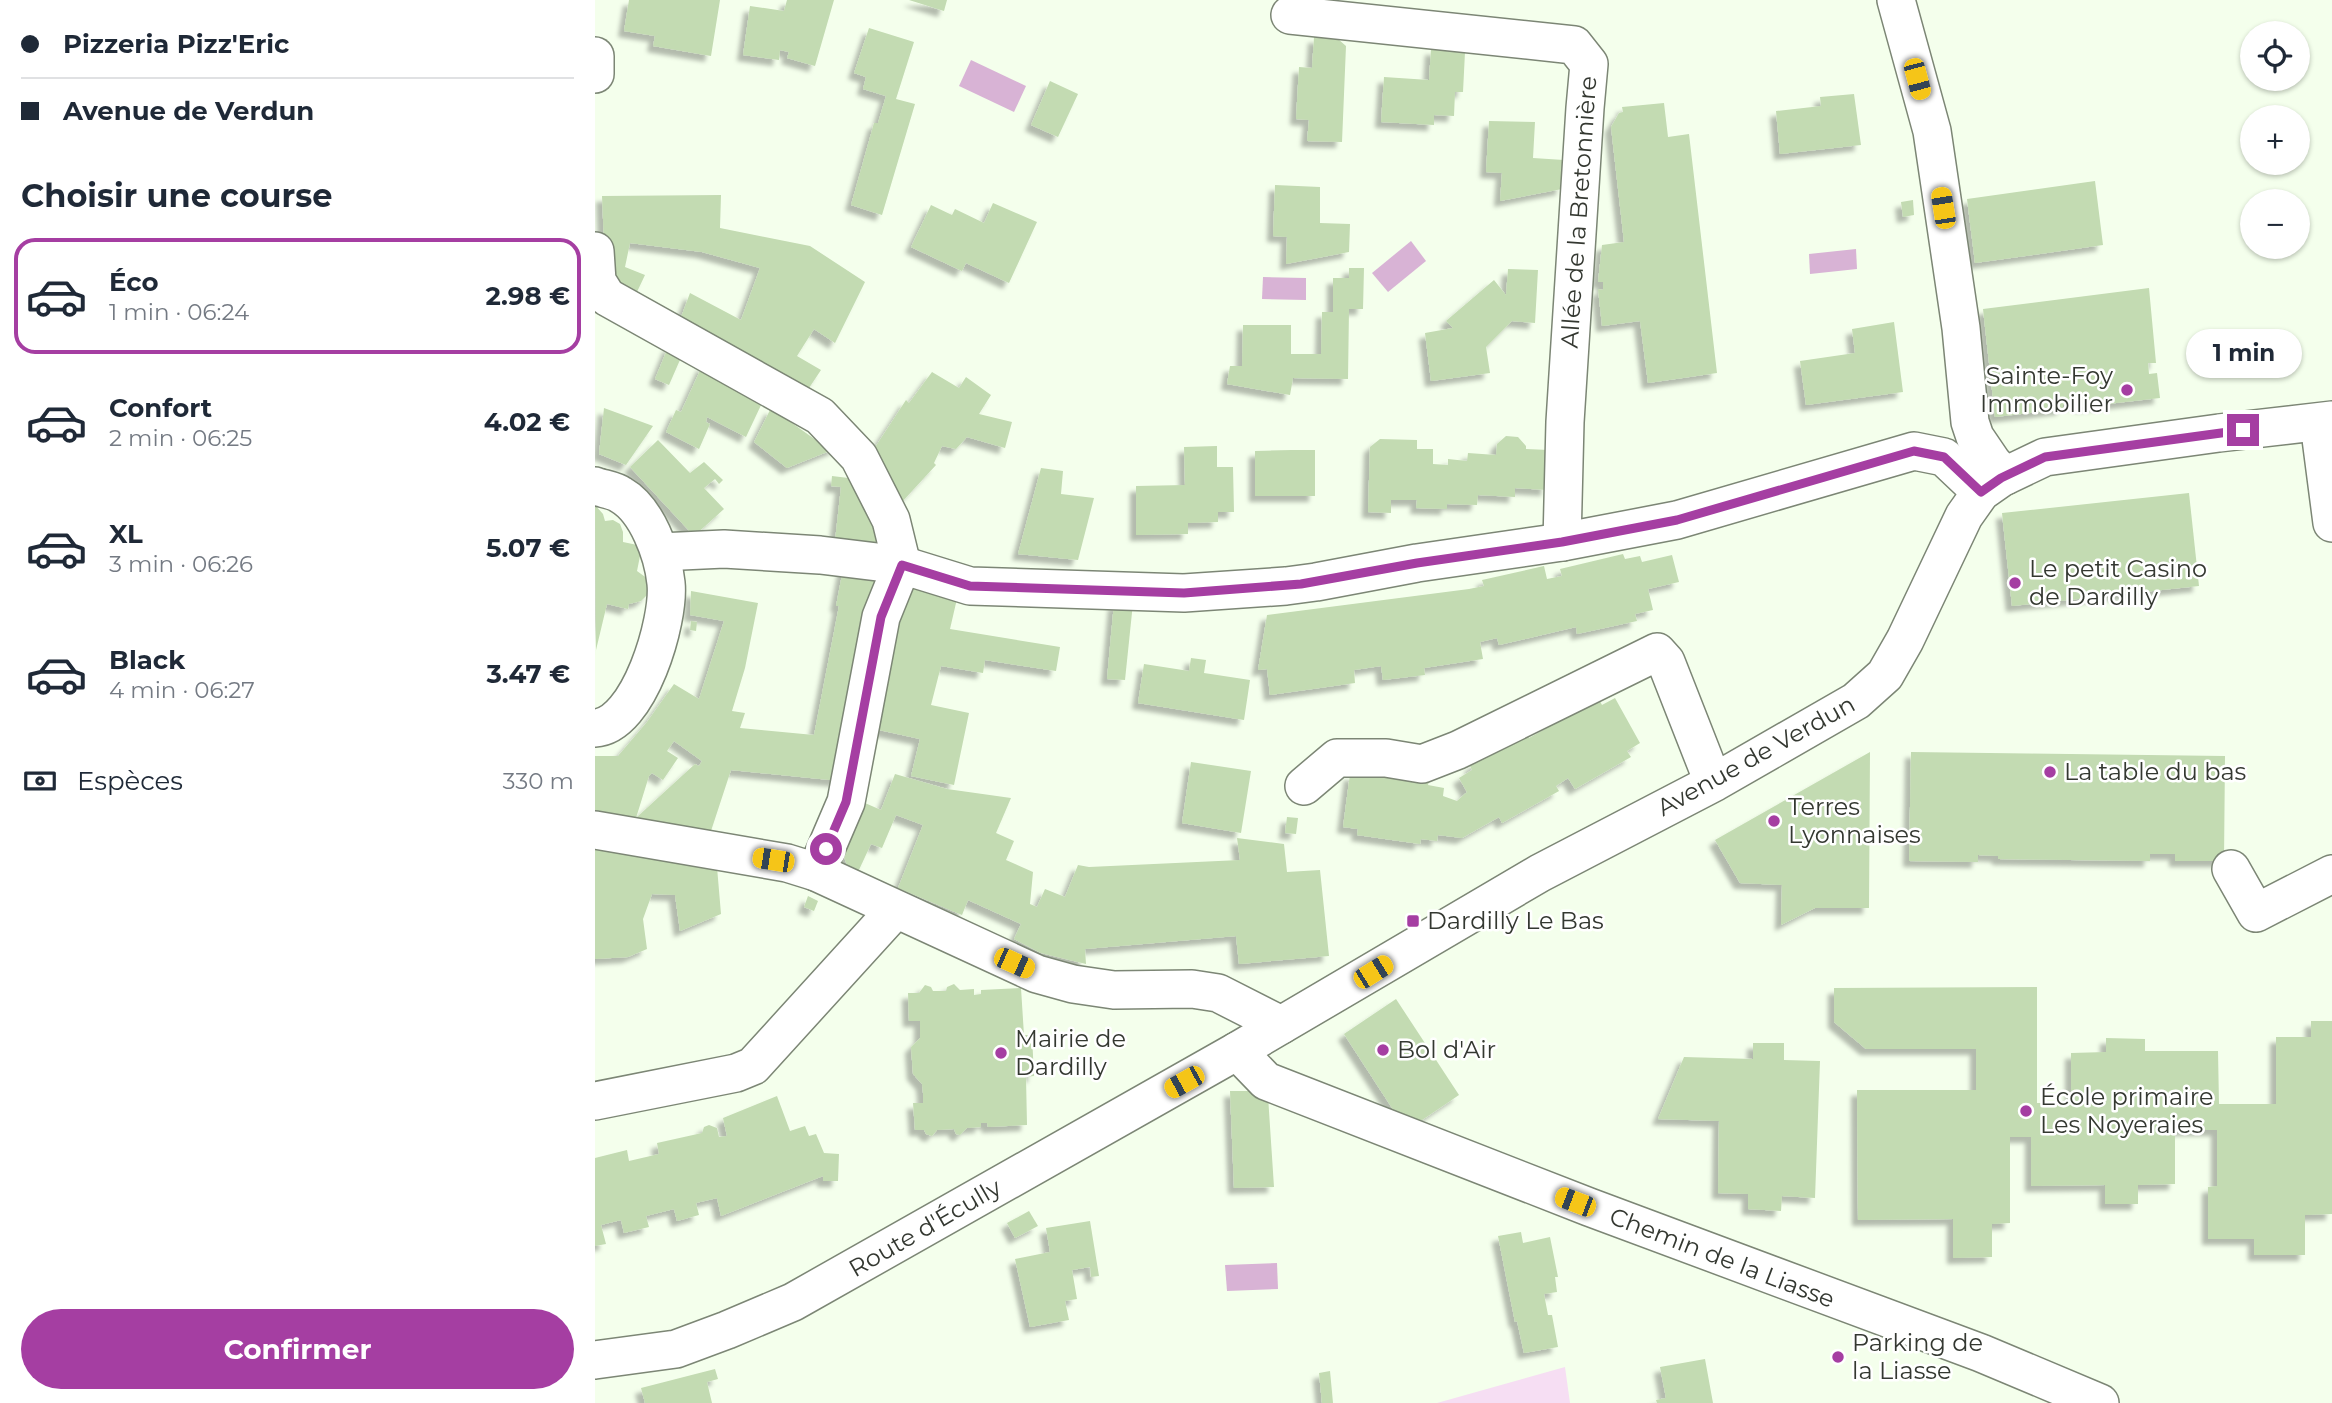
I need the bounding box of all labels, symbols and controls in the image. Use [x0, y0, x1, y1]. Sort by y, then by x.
map controls [2240, 21, 2310, 259]
button: locate [2240, 21, 2310, 91]
text: Pizzeria Pizz'Eric [63, 28, 290, 60]
car [1902, 56, 1933, 102]
street label: Allée de la Bretonnière [1555, 75, 1602, 349]
text: Avenue de Verdun [63, 95, 314, 127]
button: + [2240, 105, 2310, 175]
text: Choisir une course [21, 176, 333, 215]
car [1930, 186, 1957, 230]
button: − [2240, 189, 2310, 259]
icon: car [25, 265, 88, 328]
text: Éco [109, 266, 159, 298]
text: 2.98 € [485, 280, 570, 312]
text: 1 min · 06:24 [109, 298, 249, 326]
callout: 1 min [2185, 328, 2301, 378]
text: 1 min [2213, 339, 2275, 367]
place label: Sainte-Foy Immobilier [1980, 361, 2113, 418]
marker: Sainte-Foy Immobilier [2119, 382, 2135, 398]
icon: car [25, 391, 88, 454]
text: Confort [109, 392, 212, 424]
text: 4.02 € [484, 406, 570, 438]
route end [2227, 414, 2259, 446]
text: 2 min · 06:25 [109, 424, 252, 452]
icon: car [25, 517, 88, 580]
text: XL [109, 518, 143, 550]
text: 5.07 € [486, 532, 570, 564]
text: 3 min · 06:26 [109, 550, 253, 578]
place label: Le petit Casino de Dardilly [2029, 554, 2207, 611]
marker: Le petit Casino de Dardilly [2007, 575, 2023, 591]
icon: car [25, 643, 88, 706]
text: Black [109, 644, 185, 676]
text: 3.47 € [486, 658, 570, 690]
text: 4 min · 06:27 [109, 676, 255, 704]
street label: Avenue de Verdun [1652, 689, 1860, 822]
place label: La table du bas [2064, 757, 2246, 786]
icon: cash [21, 762, 59, 800]
marker: La table du bas [2042, 764, 2058, 780]
text: Espèces [77, 765, 183, 797]
text: 330 m [503, 767, 574, 795]
place label: Terres Lyonnaises [1788, 792, 1921, 849]
marker: Terres Lyonnaises [1766, 813, 1782, 829]
route start [810, 833, 842, 865]
car [751, 846, 796, 874]
place label: Dardilly Le Bas [1427, 906, 1604, 935]
marker: Dardilly Le Bas [1405, 913, 1421, 929]
car [991, 945, 1038, 981]
car [1350, 952, 1397, 992]
place label: Mairie de Dardilly [1015, 1024, 1126, 1081]
place label: Bol d'Air [1397, 1035, 1496, 1064]
marker: Bol d'Air [1375, 1042, 1391, 1058]
marker: Mairie de Dardilly [993, 1045, 1009, 1061]
car [1161, 1063, 1208, 1101]
place label: École primaire Les Noyeraies [2040, 1082, 2214, 1139]
marker: École primaire Les Noyeraies [2018, 1103, 2034, 1119]
street label: Route d'Écully [843, 1172, 1006, 1283]
car [1552, 1185, 1599, 1219]
street label: Chemin de la Liasse [1606, 1201, 1839, 1314]
button: Confirmer [21, 1309, 574, 1389]
place label: Parking de la Liasse [1852, 1328, 1983, 1385]
marker: Parking de la Liasse [1830, 1349, 1846, 1365]

